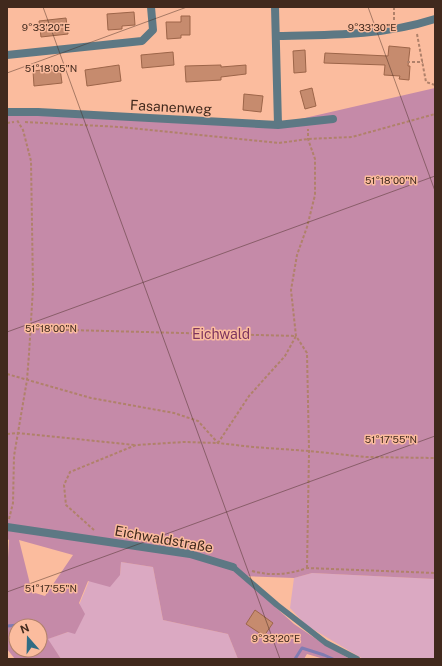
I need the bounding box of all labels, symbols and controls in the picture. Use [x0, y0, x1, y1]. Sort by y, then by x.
text: 9°33'20"E [22, 21, 70, 33]
text: 9°33'30"E [348, 21, 396, 33]
text: 51°18'05"N [25, 62, 77, 74]
street label: Fasanenweg [130, 97, 213, 117]
text: 51°18'00"N [365, 174, 417, 186]
text: 51°18'00"N [25, 322, 77, 334]
park label: Eichwald [192, 326, 250, 342]
text: 51°17'55"N [365, 433, 417, 445]
street label: Eichwaldstraße [114, 522, 214, 556]
text: 51°17'55"N [25, 582, 77, 594]
north arrow [8, 618, 48, 658]
text: N [18, 621, 31, 636]
text: 9°33'20"E [252, 632, 300, 644]

